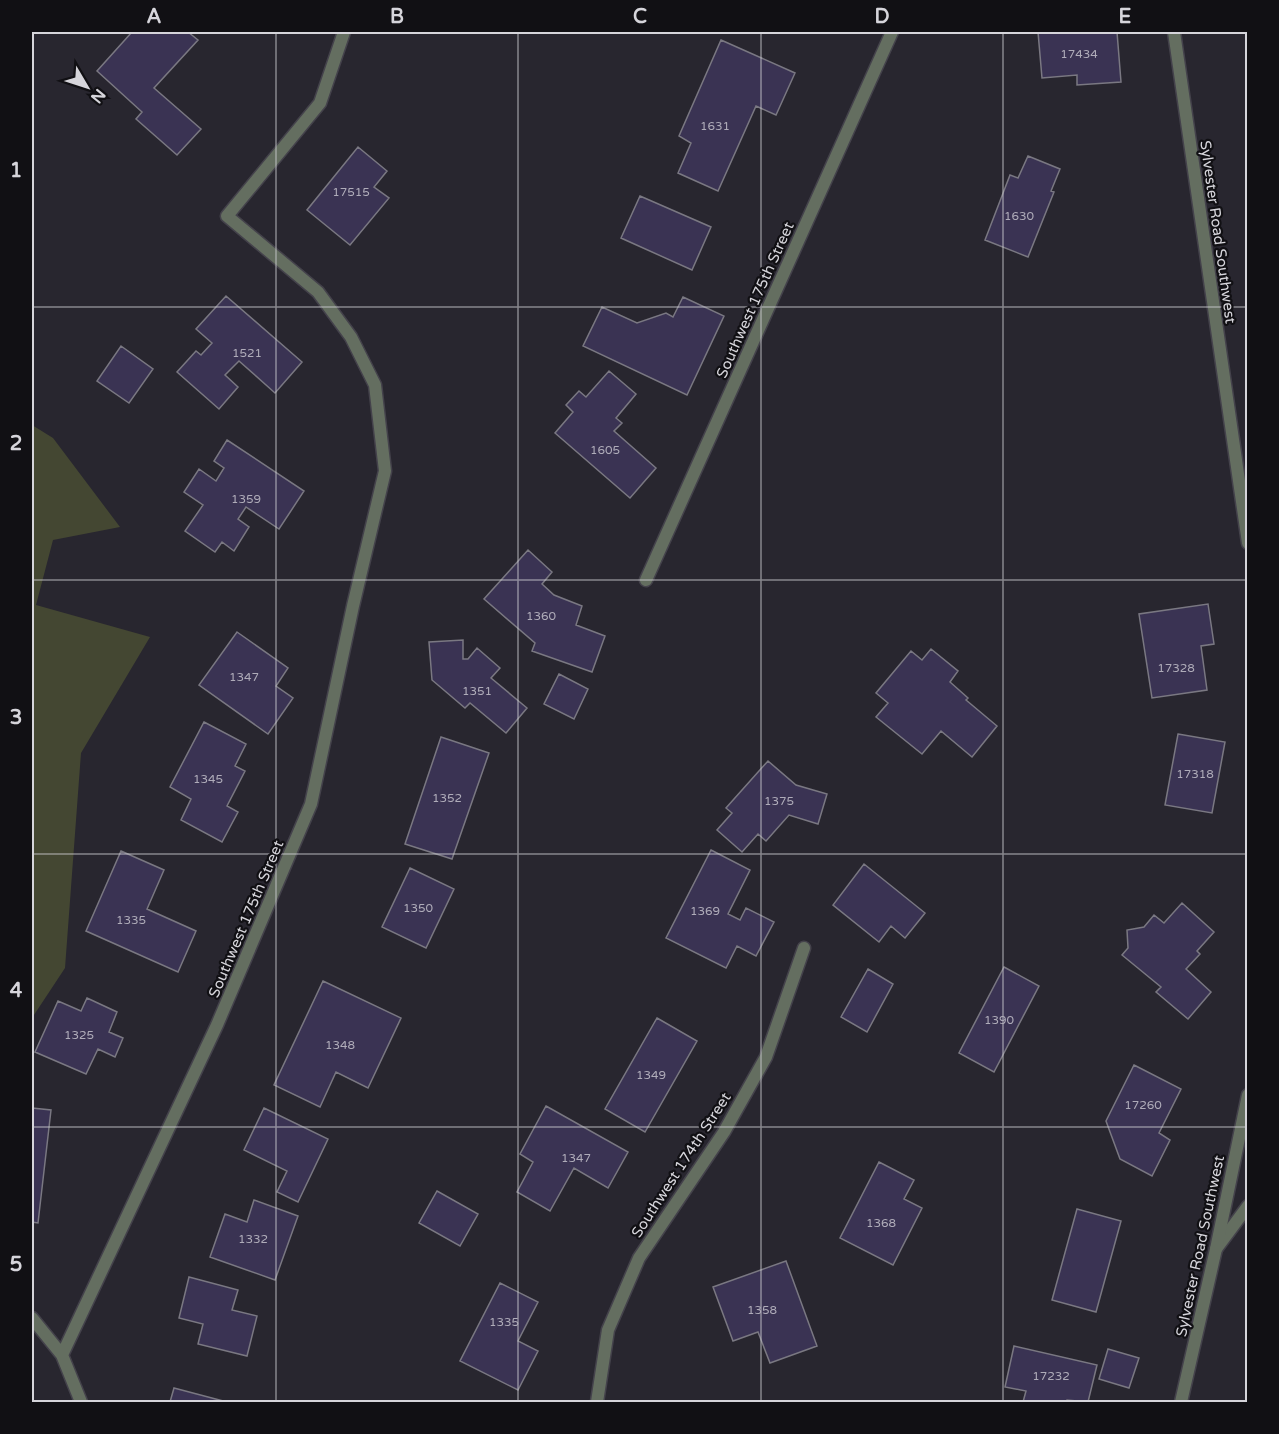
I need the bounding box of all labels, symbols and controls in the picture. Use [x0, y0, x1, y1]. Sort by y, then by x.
text: A [147, 5, 162, 29]
text: B [390, 5, 404, 29]
text: C [633, 5, 647, 29]
text: D [874, 5, 890, 29]
text: E [1119, 5, 1132, 29]
house number: 17434 [1060, 47, 1098, 61]
north arrow [57, 57, 117, 117]
text: N [86, 85, 110, 107]
house number: 1631 [700, 119, 730, 133]
street label: Sylvester Road Southwest [1196, 139, 1240, 325]
text: 1 [10, 159, 22, 183]
house number: 17515 [332, 185, 370, 199]
house number: 1630 [1004, 209, 1035, 223]
street label: Southwest 175th Street [712, 219, 798, 381]
house number: 1521 [232, 346, 262, 360]
text: 2 [10, 432, 22, 456]
house number: 1605 [590, 443, 620, 457]
house number: 1359 [231, 492, 261, 506]
house number: 1360 [526, 609, 557, 623]
house number: 17328 [1157, 661, 1195, 675]
house number: 1347 [229, 670, 259, 684]
house number: 1351 [462, 684, 492, 698]
text: 3 [10, 706, 22, 730]
house number: 17318 [1176, 767, 1214, 781]
house number: 1345 [193, 772, 223, 786]
house number: 1352 [432, 791, 462, 805]
house number: 1375 [764, 794, 794, 808]
street label: Southwest 175th Street [205, 837, 287, 1000]
house number: 1350 [403, 901, 434, 915]
house number: 1369 [690, 904, 720, 918]
house number: 1335 [116, 913, 146, 927]
text: 4 [10, 979, 23, 1003]
house number: 1390 [984, 1013, 1015, 1027]
house number: 1325 [64, 1028, 94, 1042]
house number: 1348 [325, 1038, 355, 1052]
house number: 1349 [636, 1068, 666, 1082]
street label: Southwest 174th Street [627, 1089, 735, 1241]
house number: 17260 [1124, 1098, 1162, 1112]
house number: 1347 [561, 1151, 591, 1165]
street label: Sylvester Road Southwest [1172, 1154, 1228, 1338]
house number: 1368 [866, 1216, 896, 1230]
house number: 1332 [238, 1232, 268, 1246]
text: 5 [10, 1253, 22, 1277]
house number: 1358 [747, 1303, 777, 1317]
house number: 1335 [489, 1315, 519, 1329]
house number: 17232 [1032, 1369, 1070, 1383]

